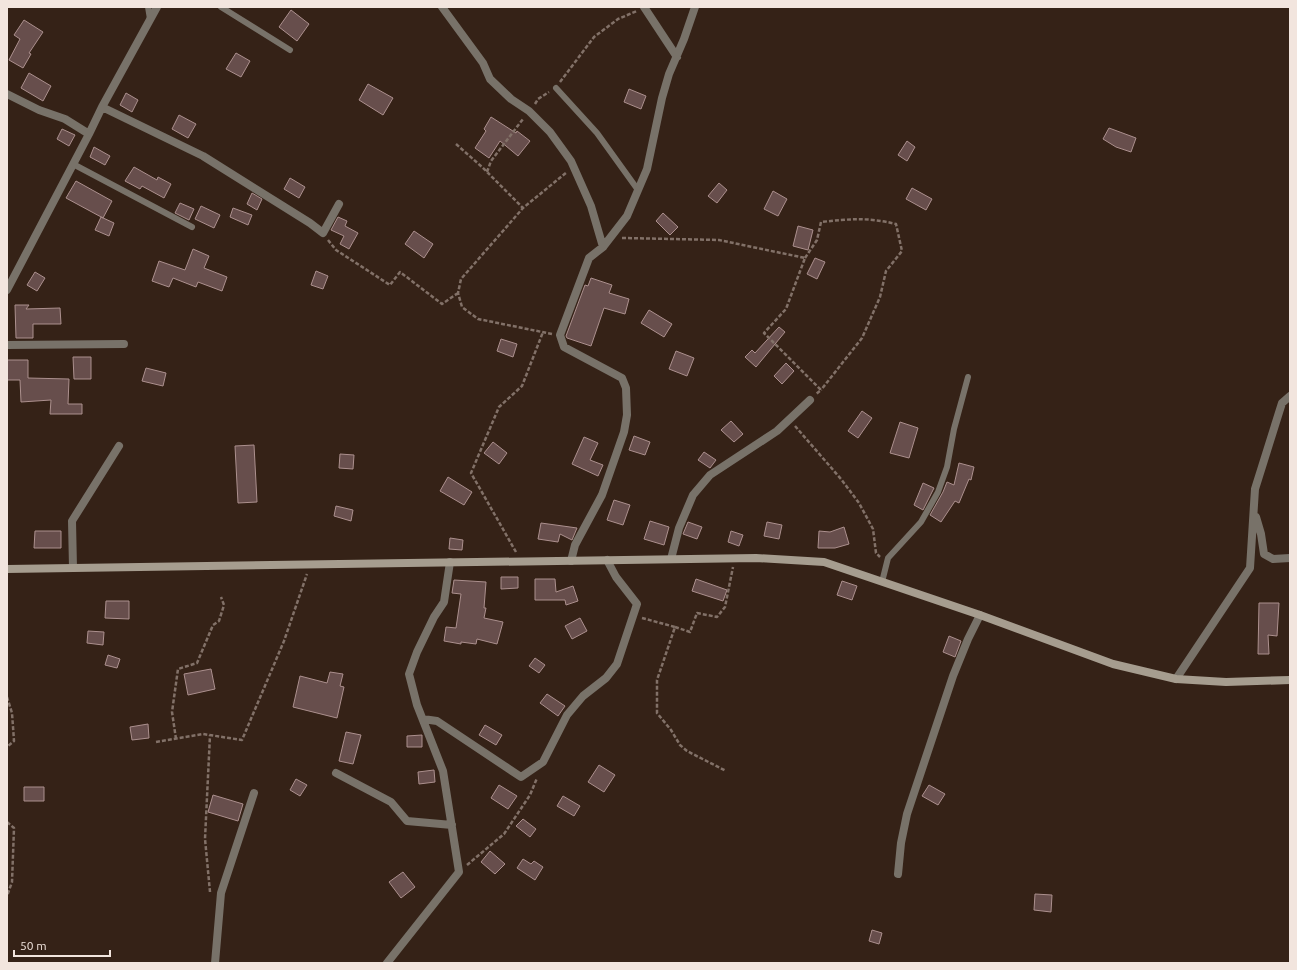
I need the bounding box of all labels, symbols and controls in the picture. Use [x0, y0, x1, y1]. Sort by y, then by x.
scale bar [14, 932, 110, 958]
text: 50 m [20, 939, 47, 952]

